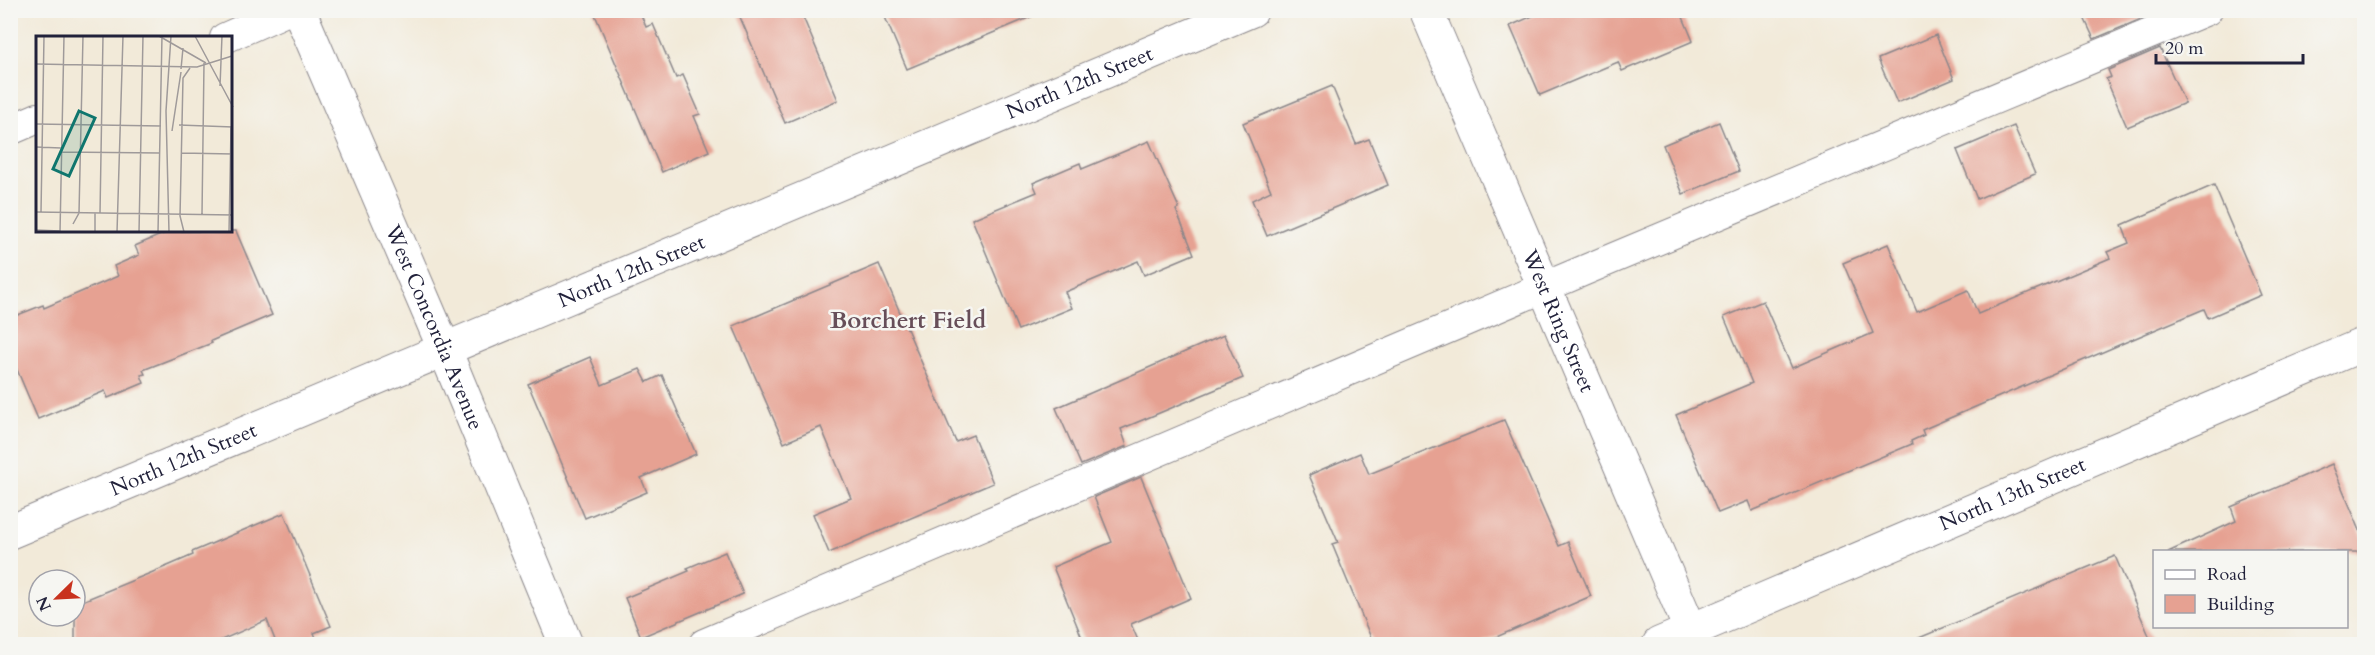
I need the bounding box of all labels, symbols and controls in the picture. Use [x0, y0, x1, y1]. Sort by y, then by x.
scale bar [2156, 27, 2303, 65]
inset map [36, 36, 232, 232]
text: 20 m [2165, 36, 2204, 61]
street label: North 12th Street [1002, 39, 1158, 127]
street label: West Concordia Avenue [377, 220, 490, 434]
street label: North 12th Street [554, 227, 710, 315]
street label: West Ring Street [1515, 244, 1602, 397]
district label: Borchert Field [830, 304, 986, 337]
street label: North 12th Street [106, 416, 262, 503]
street label: North 13th Street [1935, 450, 2091, 538]
legend [2153, 550, 2348, 628]
text: Road [2207, 562, 2247, 587]
north arrow [27, 568, 87, 628]
text: Building [2207, 592, 2275, 617]
text: N [31, 593, 57, 615]

